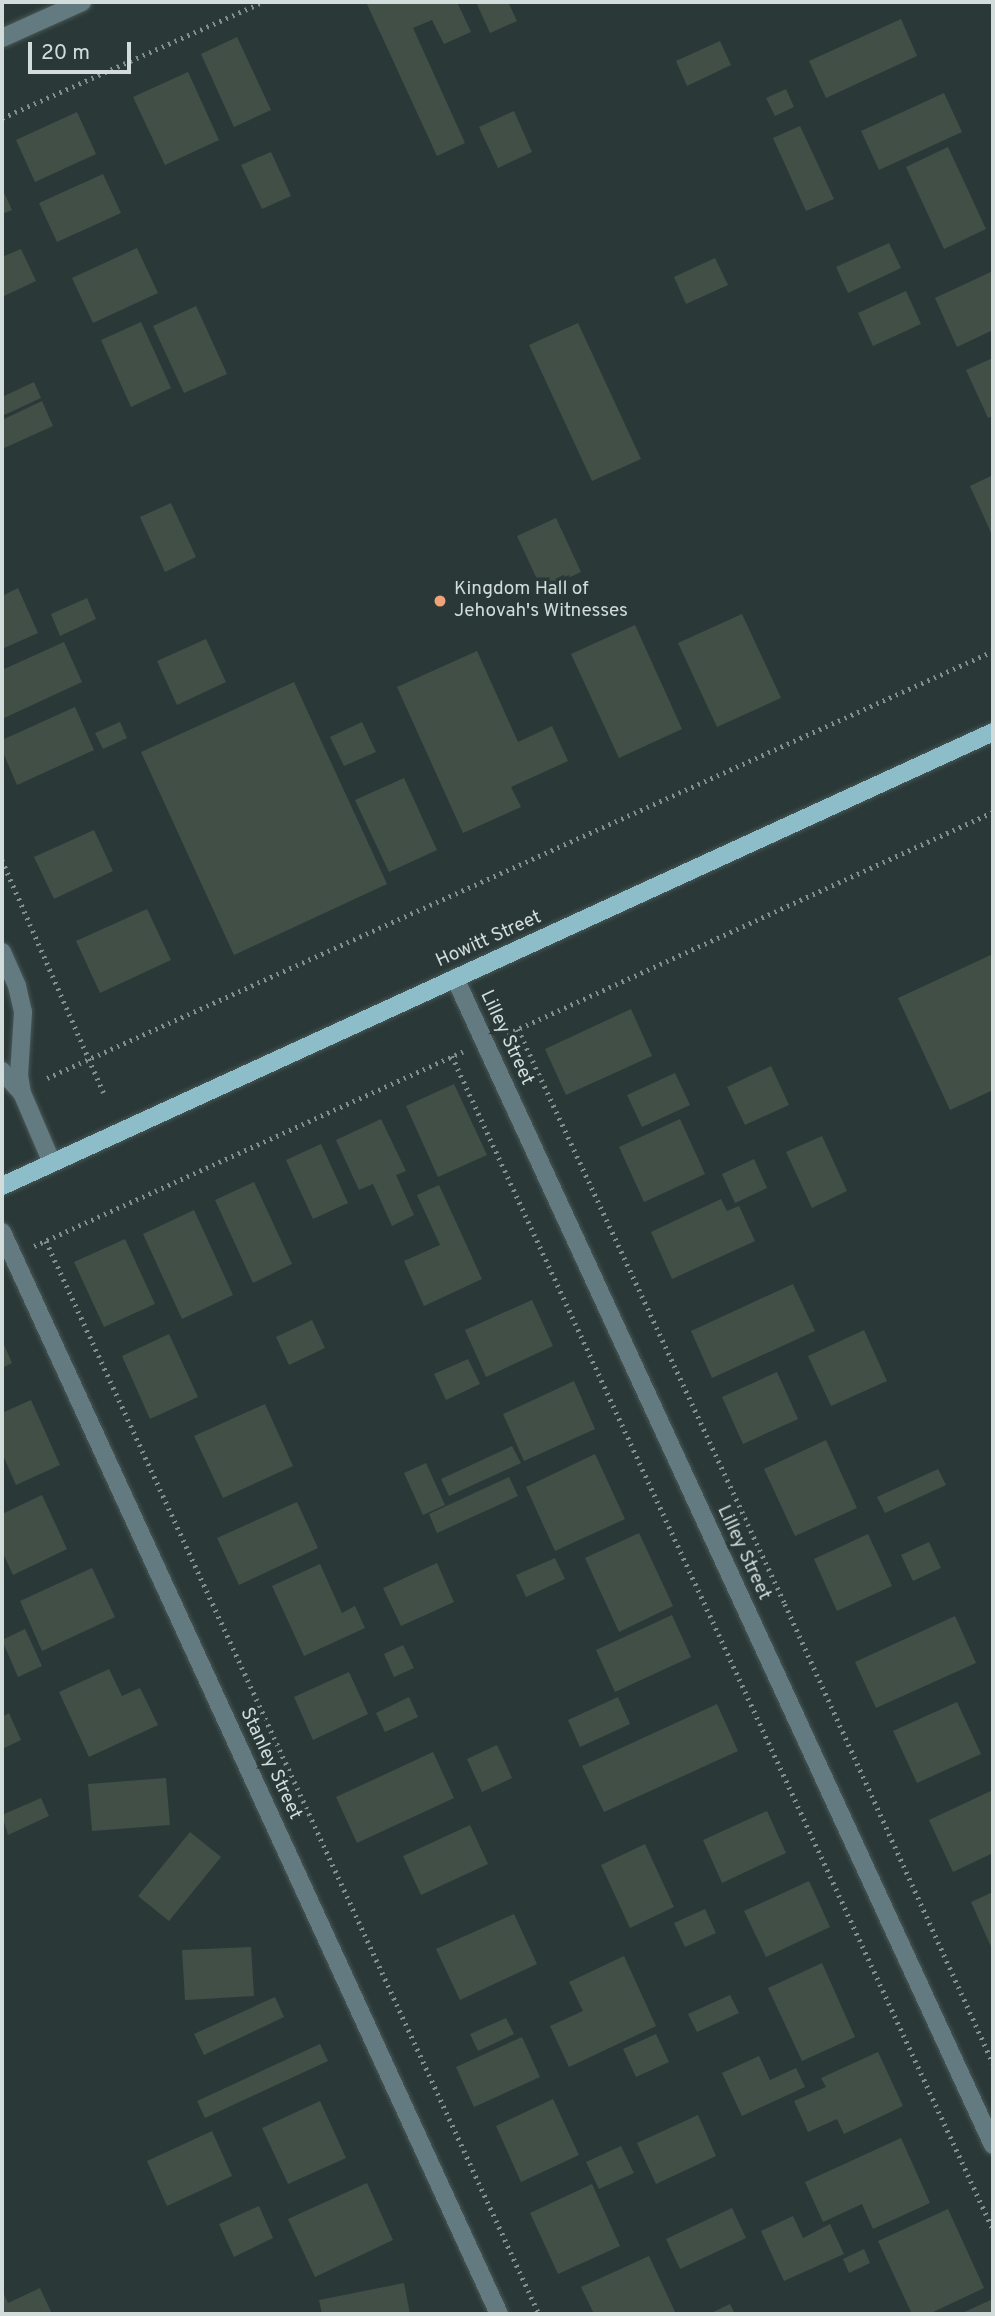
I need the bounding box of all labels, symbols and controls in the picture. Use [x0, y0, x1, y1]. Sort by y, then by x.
scale bar [32, 28, 135, 72]
text: 20 m [41, 40, 90, 67]
place label: Kingdom Hall of Jehovah's Witnesses [454, 579, 628, 623]
marker: Kingdom Hall of Jehovah's Witnesses [432, 593, 448, 609]
street label: Howitt Street [433, 907, 545, 973]
street label: Lilley Street [474, 987, 538, 1089]
street label: Lilley Street [711, 1502, 775, 1604]
street label: Stanley Street [234, 1704, 306, 1824]

